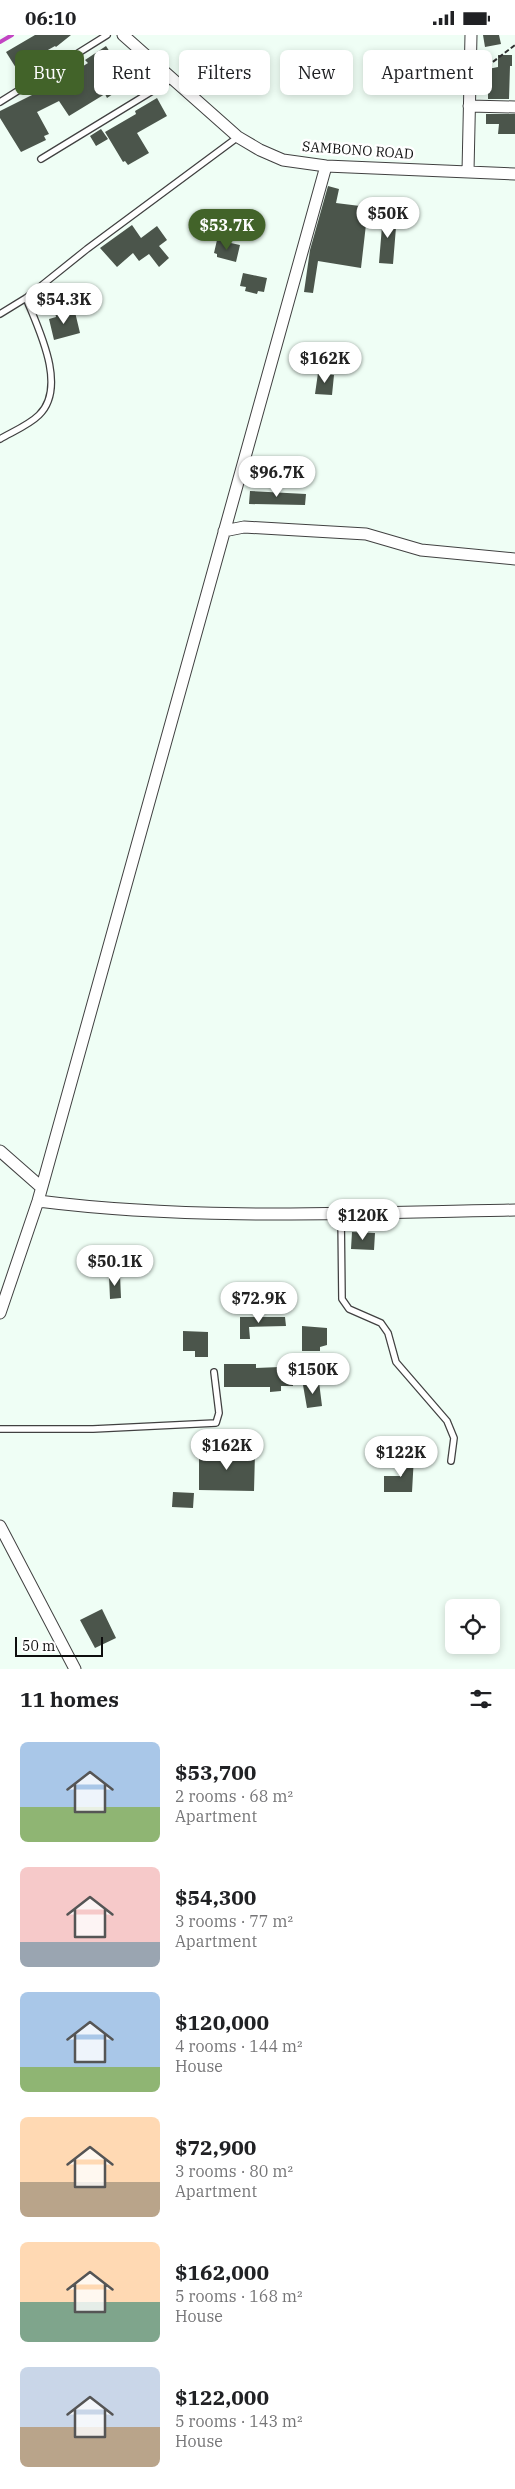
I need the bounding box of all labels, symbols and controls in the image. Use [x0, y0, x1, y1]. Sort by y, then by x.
text: 06:10 [25, 6, 76, 30]
chip: Buy [15, 50, 84, 95]
chip: Rent [94, 50, 169, 95]
chip: Filters [179, 50, 270, 95]
chip: New [280, 50, 353, 95]
chip: Apartment [363, 50, 492, 95]
street label: SAMBONO ROAD [302, 137, 415, 163]
pin: $50K [358, 197, 418, 239]
text: $50K [368, 203, 409, 223]
pin: $53.7K [186, 209, 268, 251]
text: $53.7K [199, 215, 255, 235]
pin: $54.3K [23, 283, 105, 325]
text: $54.3K [36, 289, 92, 309]
pin: $162K [290, 341, 360, 384]
text: $162K [300, 348, 350, 368]
pin: $96.7K [236, 455, 318, 498]
text: $96.7K [249, 462, 305, 482]
pin: $120K [328, 1199, 398, 1241]
text: $120K [338, 1205, 388, 1225]
pin: $50.1K [74, 1245, 156, 1287]
text: $50.1K [87, 1251, 143, 1271]
pin: $72.9K [218, 1281, 300, 1324]
text: $72.9K [231, 1288, 287, 1308]
pin: $150K [278, 1353, 348, 1395]
text: $150K [288, 1359, 338, 1379]
pin: $162K [192, 1429, 262, 1471]
text: $162K [202, 1435, 252, 1455]
pin: $122K [366, 1435, 436, 1478]
text: $122K [376, 1442, 426, 1462]
map controls [445, 1599, 500, 1654]
button: locate [445, 1599, 500, 1654]
scale bar [15, 1634, 102, 1657]
text: 50 m [22, 1637, 55, 1655]
text: 11 homes [20, 1685, 119, 1713]
icon: filters [467, 1685, 495, 1713]
text: $53,700 [175, 1758, 256, 1786]
icon: home [60, 1762, 120, 1822]
text: 2 rooms · 68 m² [175, 1786, 293, 1806]
text: Apartment [175, 1806, 257, 1826]
text: $54,300 [175, 1883, 256, 1911]
icon: home [60, 1887, 120, 1947]
text: 3 rooms · 77 m² [175, 1911, 293, 1931]
text: Apartment [175, 1931, 257, 1951]
text: $120,000 [175, 2008, 269, 2036]
icon: home [60, 2012, 120, 2072]
text: 4 rooms · 144 m² [175, 2036, 303, 2056]
text: House [175, 2056, 223, 2076]
text: $72,900 [175, 2133, 256, 2161]
icon: home [60, 2137, 120, 2197]
text: 3 rooms · 80 m² [175, 2161, 293, 2181]
text: Apartment [175, 2181, 257, 2201]
text: $162,000 [175, 2258, 269, 2286]
icon: home [60, 2262, 120, 2322]
text: 5 rooms · 168 m² [175, 2286, 303, 2306]
text: House [175, 2306, 223, 2326]
text: $122,000 [175, 2383, 269, 2411]
icon: home [60, 2387, 120, 2447]
text: 5 rooms · 143 m² [175, 2411, 303, 2431]
text: House [175, 2431, 223, 2451]

